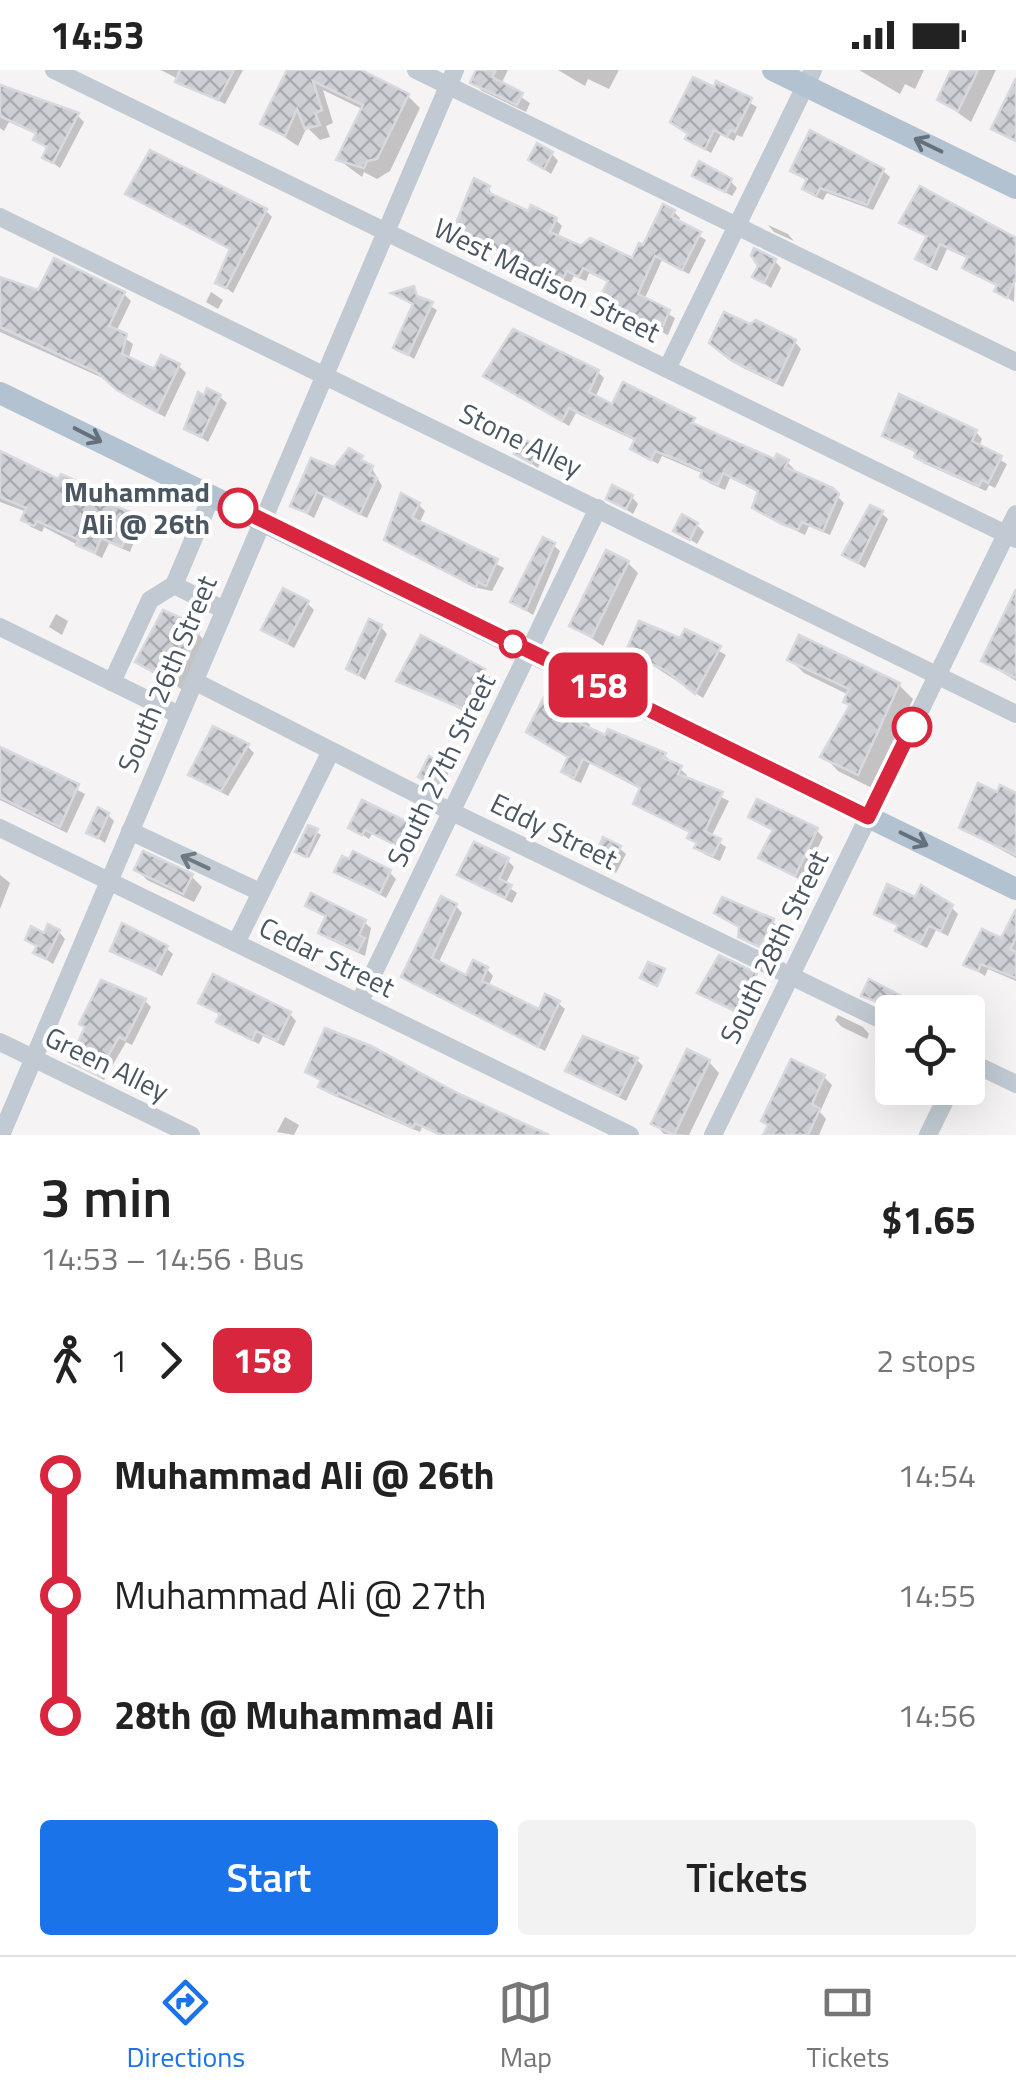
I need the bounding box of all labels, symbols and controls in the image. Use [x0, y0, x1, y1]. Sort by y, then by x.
text: 14:53 [50, 6, 145, 64]
one-way arrow [914, 135, 944, 154]
street label: West Madison Street [427, 206, 668, 353]
street label: Stone Alley [453, 391, 590, 488]
one-way arrow [72, 426, 102, 445]
place label: Muhammad Ali @ 26th [64, 470, 210, 545]
marker: Muhammad Ali @ 26th [219, 489, 257, 527]
street label: South 26th Street [106, 568, 228, 779]
unlabelled marker [500, 631, 526, 657]
line badge: 158 [540, 652, 656, 718]
text: 158 [569, 658, 627, 712]
street label: South 27th Street [375, 666, 506, 874]
unlabelled marker [893, 708, 931, 746]
street label: Eddy Street [483, 781, 625, 880]
one-way arrow [898, 831, 928, 850]
street label: South 28th Street [708, 843, 839, 1051]
one-way arrow [181, 851, 211, 870]
street label: Cedar Street [252, 905, 402, 1008]
map controls [875, 995, 985, 1105]
button: locate [875, 995, 985, 1105]
street label: Green Alley [38, 1015, 176, 1112]
text: 3 min [40, 1155, 172, 1238]
text: $1.65 [881, 1191, 976, 1249]
text: 14:53 – 14:56 · Bus [40, 1234, 304, 1282]
icon: walk [40, 1333, 95, 1388]
icon: forward [143, 1333, 198, 1388]
text: 158 [233, 1333, 292, 1387]
text: 1 [110, 1336, 128, 1384]
text: 2 stops [876, 1336, 976, 1384]
text: Muhammad Ali @ 26th [114, 1446, 495, 1504]
text: 14:54 [897, 1451, 976, 1499]
text: Muhammad Ali @ 27th [114, 1566, 486, 1624]
text: 14:55 [897, 1571, 976, 1619]
text: 28th @ Muhammad Ali [114, 1686, 495, 1744]
text: 14:56 [897, 1691, 976, 1739]
button: Start [40, 1820, 498, 1935]
button: Tickets [518, 1820, 976, 1935]
tab: Directions [127, 1975, 245, 2078]
tab: Map [498, 1975, 553, 2078]
tab: Tickets [806, 1975, 889, 2078]

